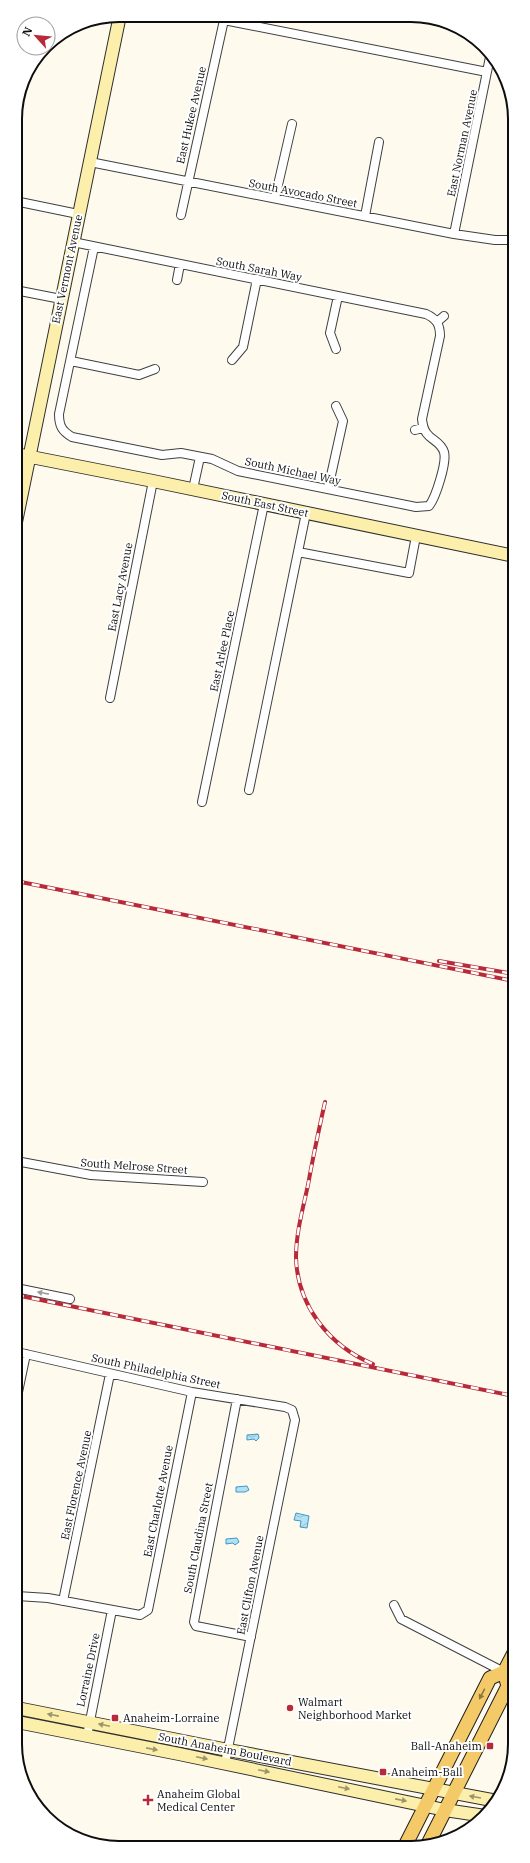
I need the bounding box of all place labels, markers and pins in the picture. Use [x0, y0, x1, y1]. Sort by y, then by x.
place label: Walmart Neighborhood Market [298, 1695, 412, 1722]
marker: Walmart Neighborhood Market [285, 1703, 295, 1713]
place label: Anaheim-Lorraine [123, 1711, 220, 1725]
marker: Anaheim-Lorraine [110, 1713, 120, 1723]
place label: Ball-Anaheim [411, 1739, 483, 1753]
marker: Ball-Anaheim [485, 1741, 495, 1751]
place label: Anaheim-Ball [391, 1765, 463, 1779]
marker: Anaheim-Ball [378, 1767, 388, 1777]
place label: Anaheim Global Medical Center [157, 1787, 240, 1814]
marker: Anaheim Global Medical Center [142, 1794, 154, 1806]

